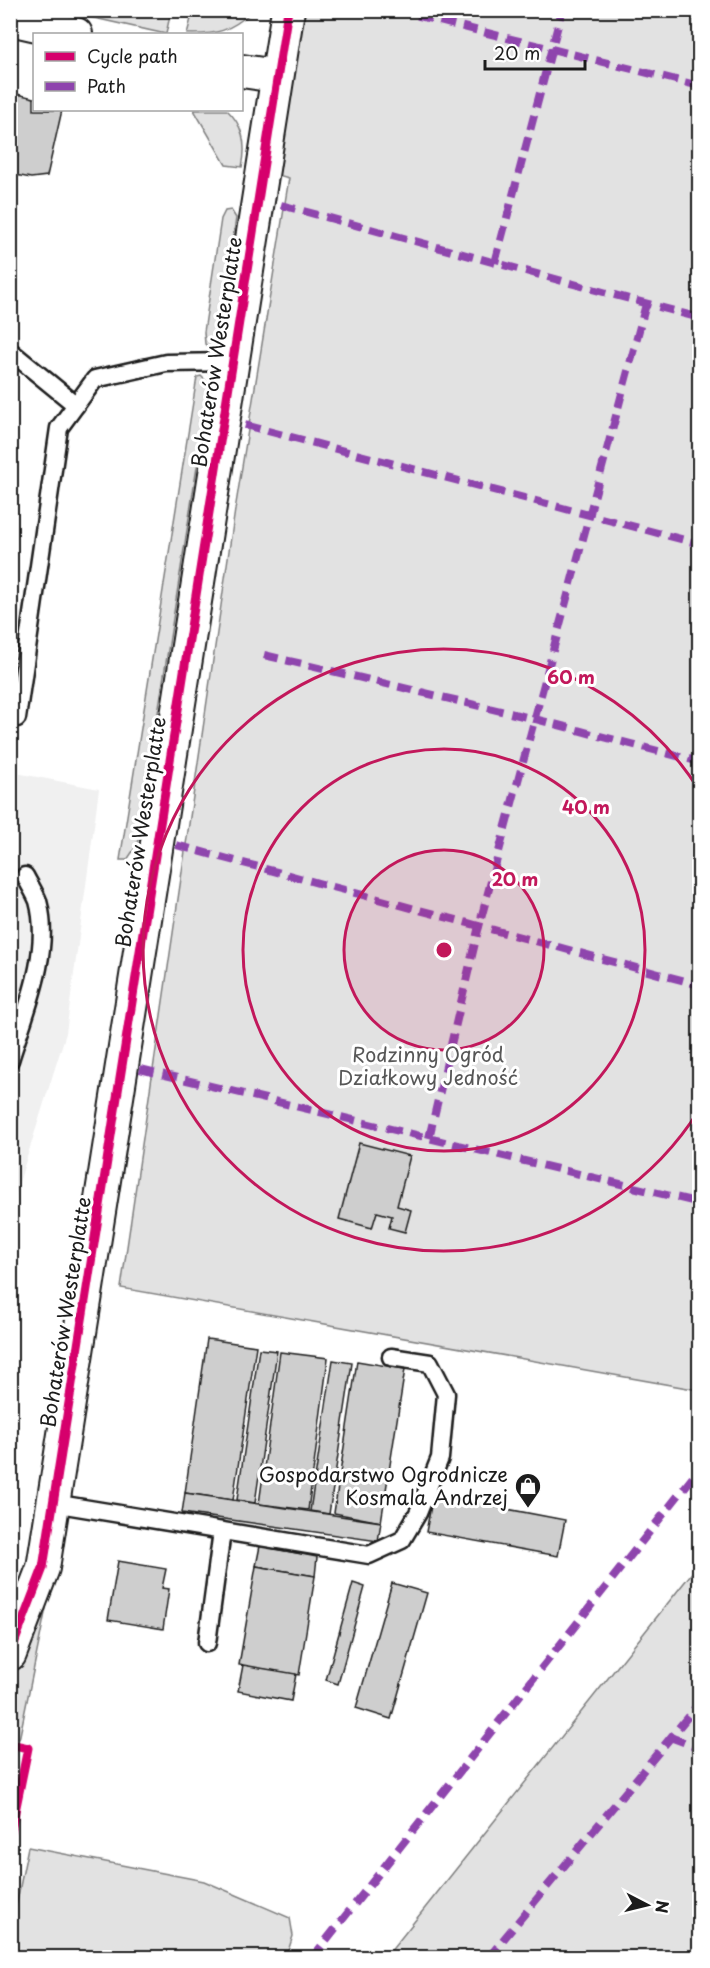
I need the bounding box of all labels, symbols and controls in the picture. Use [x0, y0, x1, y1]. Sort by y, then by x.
legend [33, 33, 243, 111]
scale bar [485, 33, 586, 71]
text: 20 m [494, 39, 540, 66]
text: Cycle path [87, 42, 178, 69]
text: Path [87, 72, 126, 99]
street label: Bohaterów Westerplatte [183, 234, 249, 470]
text: 60 m [547, 663, 595, 690]
street label: Bohaterów Westerplatte [107, 714, 173, 950]
text: 40 m [562, 793, 610, 820]
text: 20 m [492, 865, 538, 892]
centre of rings [434, 940, 454, 960]
park label: Rodzinny Ogród Działkowy Jedność [338, 1039, 518, 1092]
street label: Bohaterów Westerplatte [32, 1194, 98, 1430]
place label: Gospodarstwo Ogrodnicze Kosmala Andrzej [259, 1459, 508, 1512]
shop icon: Gospodarstwo Ogrodnicze Kosmala Andrzej [513, 1471, 543, 1509]
north arrow [617, 1875, 677, 1935]
text: N [650, 1899, 676, 1915]

